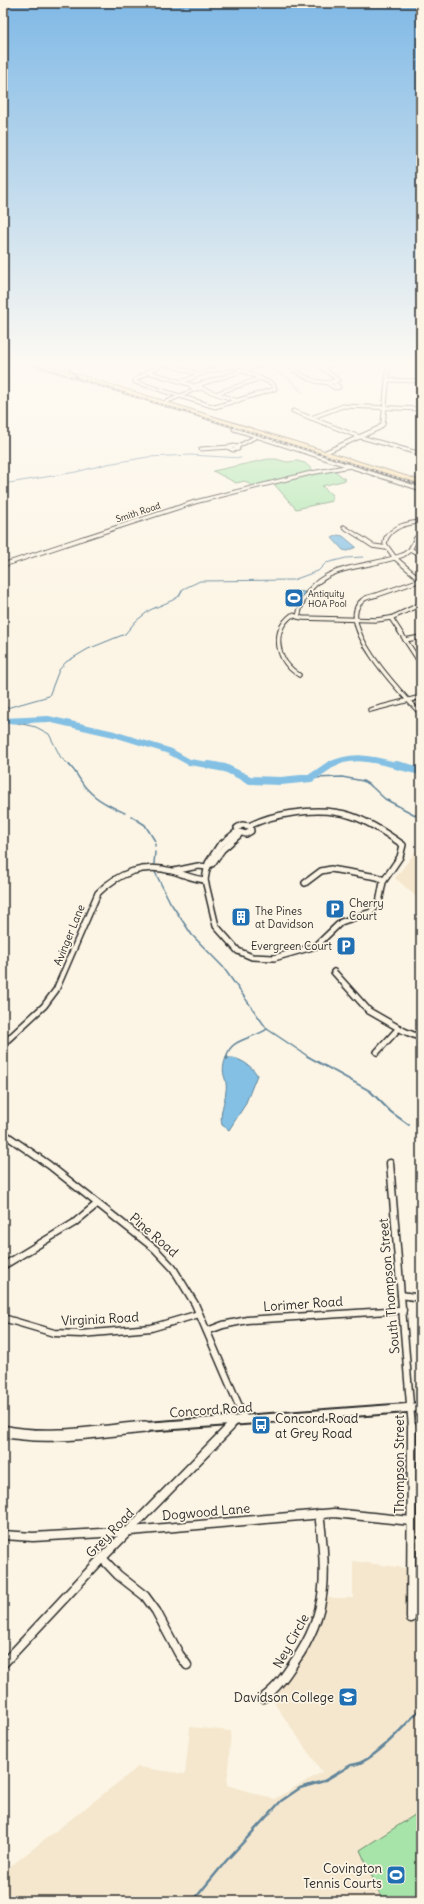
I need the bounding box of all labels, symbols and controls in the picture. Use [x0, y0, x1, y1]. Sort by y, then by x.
street label: Smith Road [114, 500, 162, 524]
sports icon: Antiquity HOA Pool [283, 587, 305, 609]
place label: Antiquity HOA Pool [308, 588, 347, 609]
place label: Cherry Court [349, 896, 384, 923]
parking icon: Cherry Court [324, 898, 346, 920]
street label: Avinger Lane [50, 902, 88, 968]
place label: The Pines at Davidson [255, 904, 314, 931]
building icon: The Pines at Davidson [230, 906, 252, 928]
parking icon: Evergreen Court [335, 935, 357, 957]
place label: Evergreen Court [251, 939, 332, 953]
street label: Pine Road [126, 1209, 182, 1261]
street label: South Thompson Street [375, 1217, 403, 1355]
street label: Lorimer Road [263, 1293, 344, 1315]
street label: Virginia Road [61, 1308, 140, 1330]
street label: Concord Road [169, 1399, 254, 1421]
place label: Concord Road at Grey Road [275, 1410, 359, 1442]
bus stop icon: Concord Road at Grey Road [250, 1414, 272, 1436]
street label: Thompson Street [391, 1414, 408, 1513]
street label: Dogwood Lane [161, 1500, 251, 1524]
street label: Grey Road [82, 1504, 138, 1561]
street label: Ney Circle [269, 1611, 313, 1671]
school or university icon: Davidson College [337, 1686, 359, 1708]
place label: Davidson College [234, 1689, 334, 1706]
place label: Covington Tennis Courts [303, 1860, 382, 1892]
sports icon: Covington Tennis Courts [385, 1864, 407, 1886]

